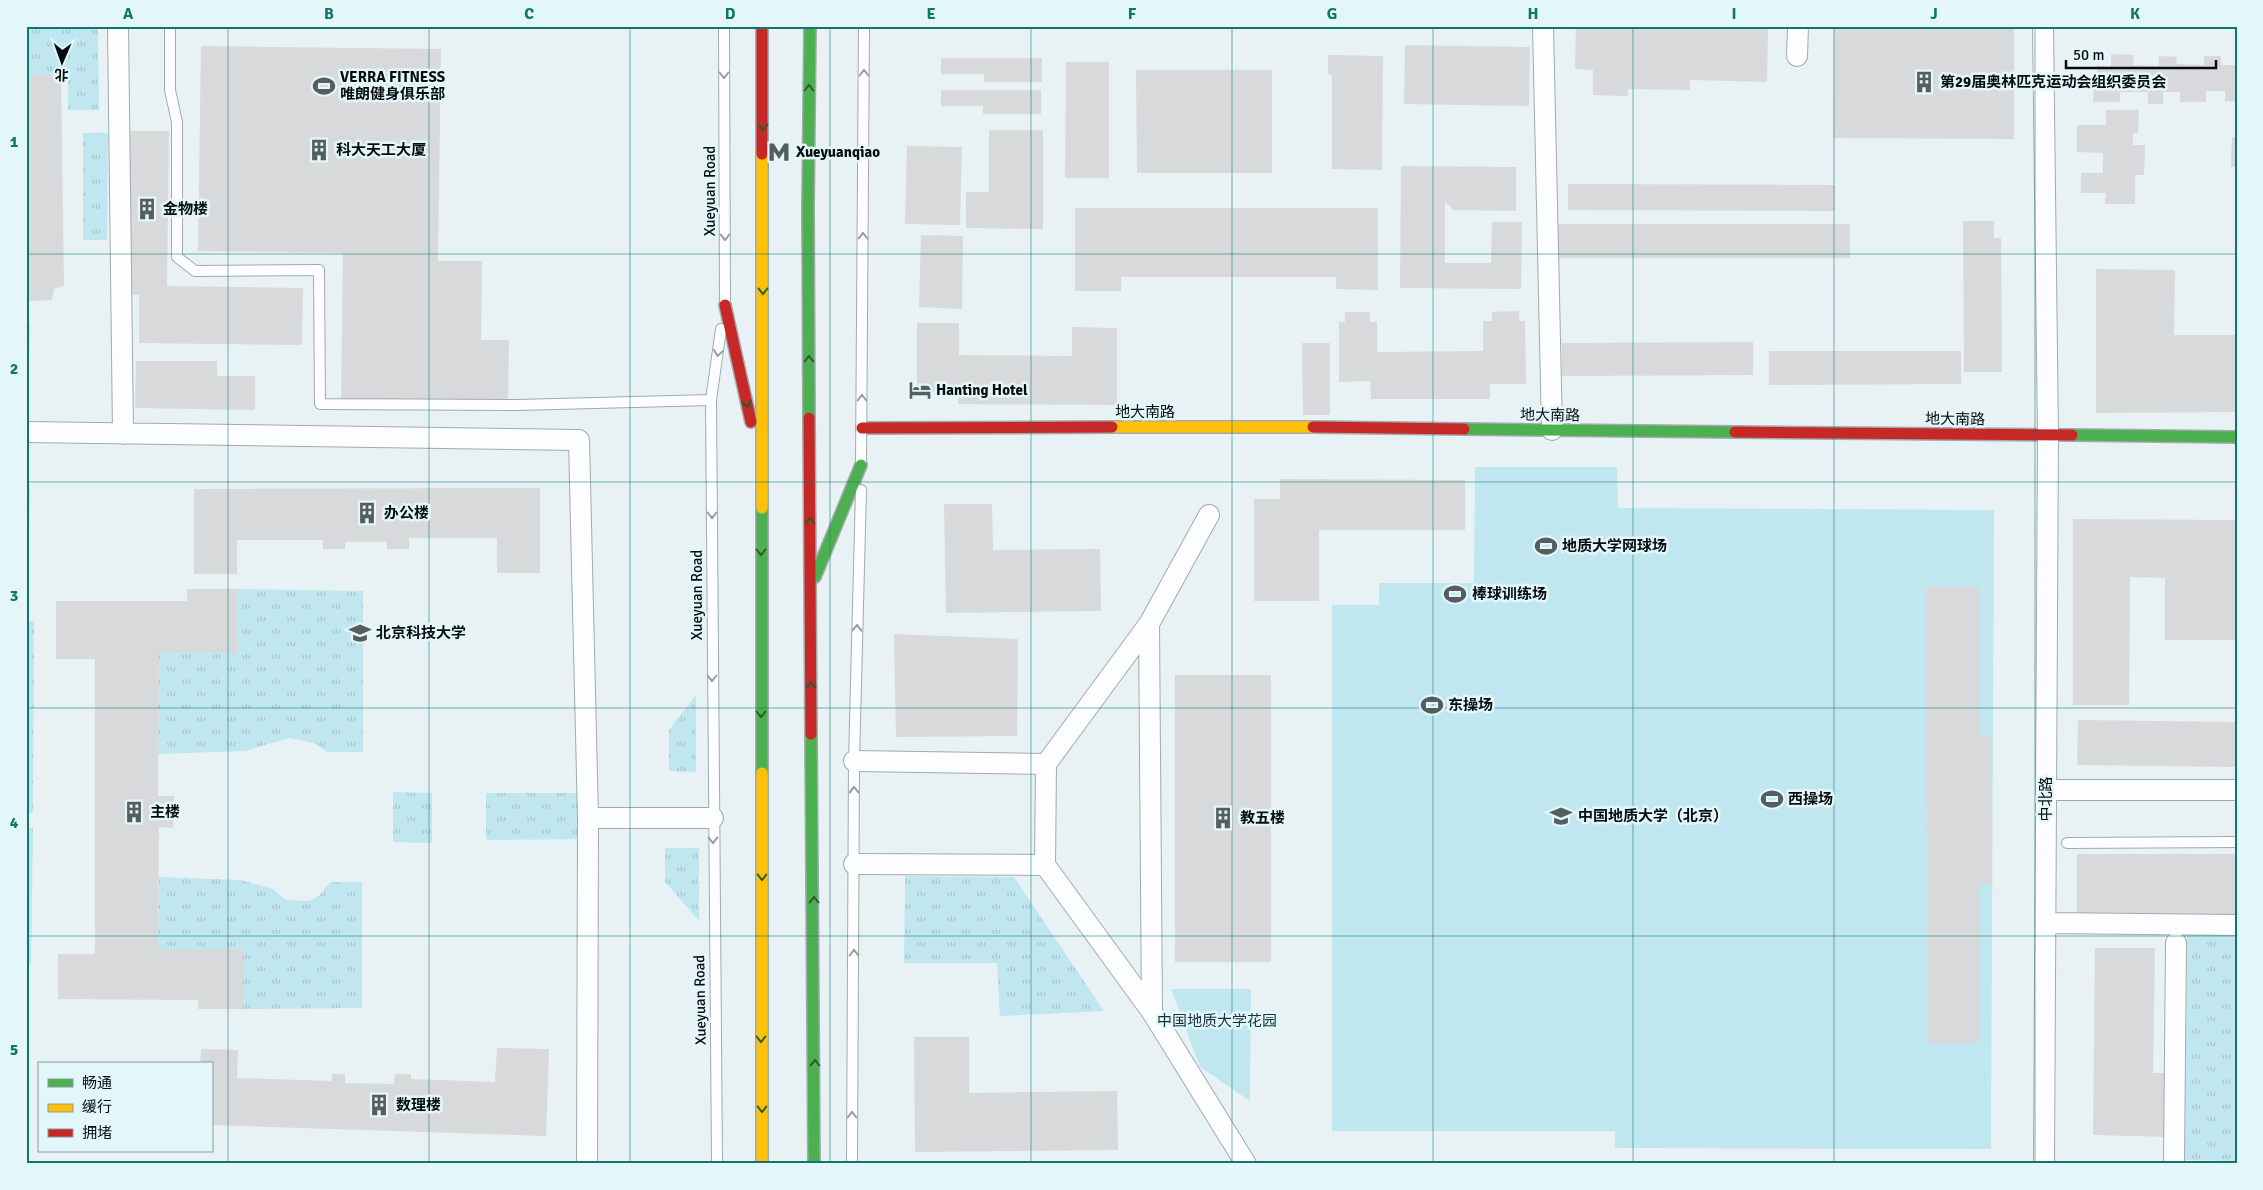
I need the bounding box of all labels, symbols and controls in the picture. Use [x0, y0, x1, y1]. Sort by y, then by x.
text: A [123, 4, 134, 24]
text: B [324, 4, 334, 24]
text: C [524, 4, 534, 24]
text: D [725, 4, 736, 24]
text: E [926, 4, 936, 24]
text: F [1128, 4, 1137, 24]
text: G [1327, 4, 1337, 24]
text: H [1528, 4, 1538, 24]
text: I [1731, 4, 1737, 24]
text: J [1930, 4, 1938, 24]
text: K [2130, 4, 2140, 24]
north arrow [38, 38, 88, 88]
scale bar [2066, 38, 2216, 70]
text: 50 m [2073, 46, 2104, 64]
text: 北 [54, 66, 69, 83]
place label: VERRA FITNESS 唯朗健身俱乐部 [340, 68, 445, 103]
one-way arrow [859, 69, 869, 77]
building icon: 第29届奥林匹克运动会组织委员会 [1911, 69, 1937, 95]
one-way arrow [719, 72, 729, 79]
sports icon: VERRA FITNESS 唯朗健身俱乐部 [311, 73, 337, 99]
place label: 第29届奥林匹克运动会组织委员会 [1940, 73, 2166, 91]
one-way arrow [804, 84, 814, 92]
one-way arrow [758, 124, 768, 132]
text: 1 [10, 132, 19, 152]
building icon: 科大天工大厦 [306, 137, 332, 163]
metro station icon: Xueyuanqiao [766, 139, 792, 165]
place label: 科大天工大厦 [336, 141, 426, 159]
place label: Xueyuanqiao [796, 143, 880, 161]
street label: Xueyuan Road [701, 146, 719, 236]
building icon: 金物楼 [134, 196, 160, 222]
place label: 金物楼 [163, 200, 208, 218]
one-way arrow [858, 232, 868, 240]
one-way arrow [720, 234, 730, 242]
one-way arrow [758, 288, 768, 296]
one-way arrow [713, 350, 724, 358]
one-way arrow [804, 355, 814, 362]
text: 2 [10, 359, 18, 379]
hotel icon: Hanting Hotel [907, 377, 933, 403]
place label: Hanting Hotel [936, 381, 1028, 399]
one-way arrow [857, 394, 867, 402]
one-way arrow [741, 399, 752, 408]
street label: 地大南路 [1115, 403, 1175, 421]
street label: 地大南路 [1520, 405, 1580, 425]
street label: 地大南路 [1925, 409, 1985, 429]
building icon: 办公楼 [354, 500, 380, 526]
place label: 办公楼 [384, 504, 429, 522]
one-way arrow [707, 512, 717, 520]
one-way arrow [805, 517, 815, 525]
sports icon: 地质大学网球场 [1533, 533, 1559, 559]
place label: 地质大学网球场 [1562, 537, 1667, 555]
one-way arrow [756, 548, 766, 556]
street label: Xueyuan Road [688, 550, 706, 640]
sports icon: 棒球训练场 [1442, 581, 1468, 607]
place label: 棒球训练场 [1472, 585, 1547, 603]
text: 3 [10, 586, 18, 606]
school or university icon: 北京科技大学 [347, 620, 373, 646]
one-way arrow [852, 623, 862, 631]
place label: 北京科技大学 [376, 624, 466, 642]
one-way arrow [707, 674, 717, 682]
one-way arrow [806, 681, 817, 689]
sports icon: 东操场 [1419, 692, 1445, 718]
place label: 东操场 [1448, 696, 1493, 714]
one-way arrow [756, 710, 767, 718]
street label: 中北路 [2037, 776, 2055, 822]
one-way arrow [849, 786, 860, 794]
sports icon: 西操场 [1759, 786, 1785, 812]
place label: 西操场 [1788, 790, 1833, 808]
building icon: 主楼 [121, 799, 147, 825]
place label: 主楼 [150, 803, 180, 821]
school or university icon: 中国地质大学（北京） [1548, 803, 1574, 829]
building icon: 教五楼 [1210, 805, 1236, 831]
place label: 中国地质大学（北京） [1578, 807, 1728, 825]
place label: 教五楼 [1240, 809, 1285, 827]
text: 4 [10, 813, 19, 833]
one-way arrow [708, 837, 719, 845]
one-way arrow [757, 873, 767, 881]
one-way arrow [809, 896, 819, 904]
one-way arrow [849, 948, 859, 956]
street label: Xueyuan Road [690, 955, 710, 1045]
park label: 中国地质大学花园 [1157, 1012, 1277, 1030]
one-way arrow [756, 1035, 767, 1043]
text: 5 [10, 1040, 18, 1060]
one-way arrow [810, 1058, 820, 1066]
legend [38, 1062, 212, 1152]
text: 畅通 [82, 1074, 112, 1092]
building icon: 数理楼 [366, 1092, 392, 1118]
place label: 数理楼 [396, 1096, 441, 1114]
text: 缓行 [82, 1098, 112, 1116]
one-way arrow [757, 1105, 767, 1113]
one-way arrow [847, 1111, 858, 1119]
text: 拥堵 [82, 1124, 112, 1142]

